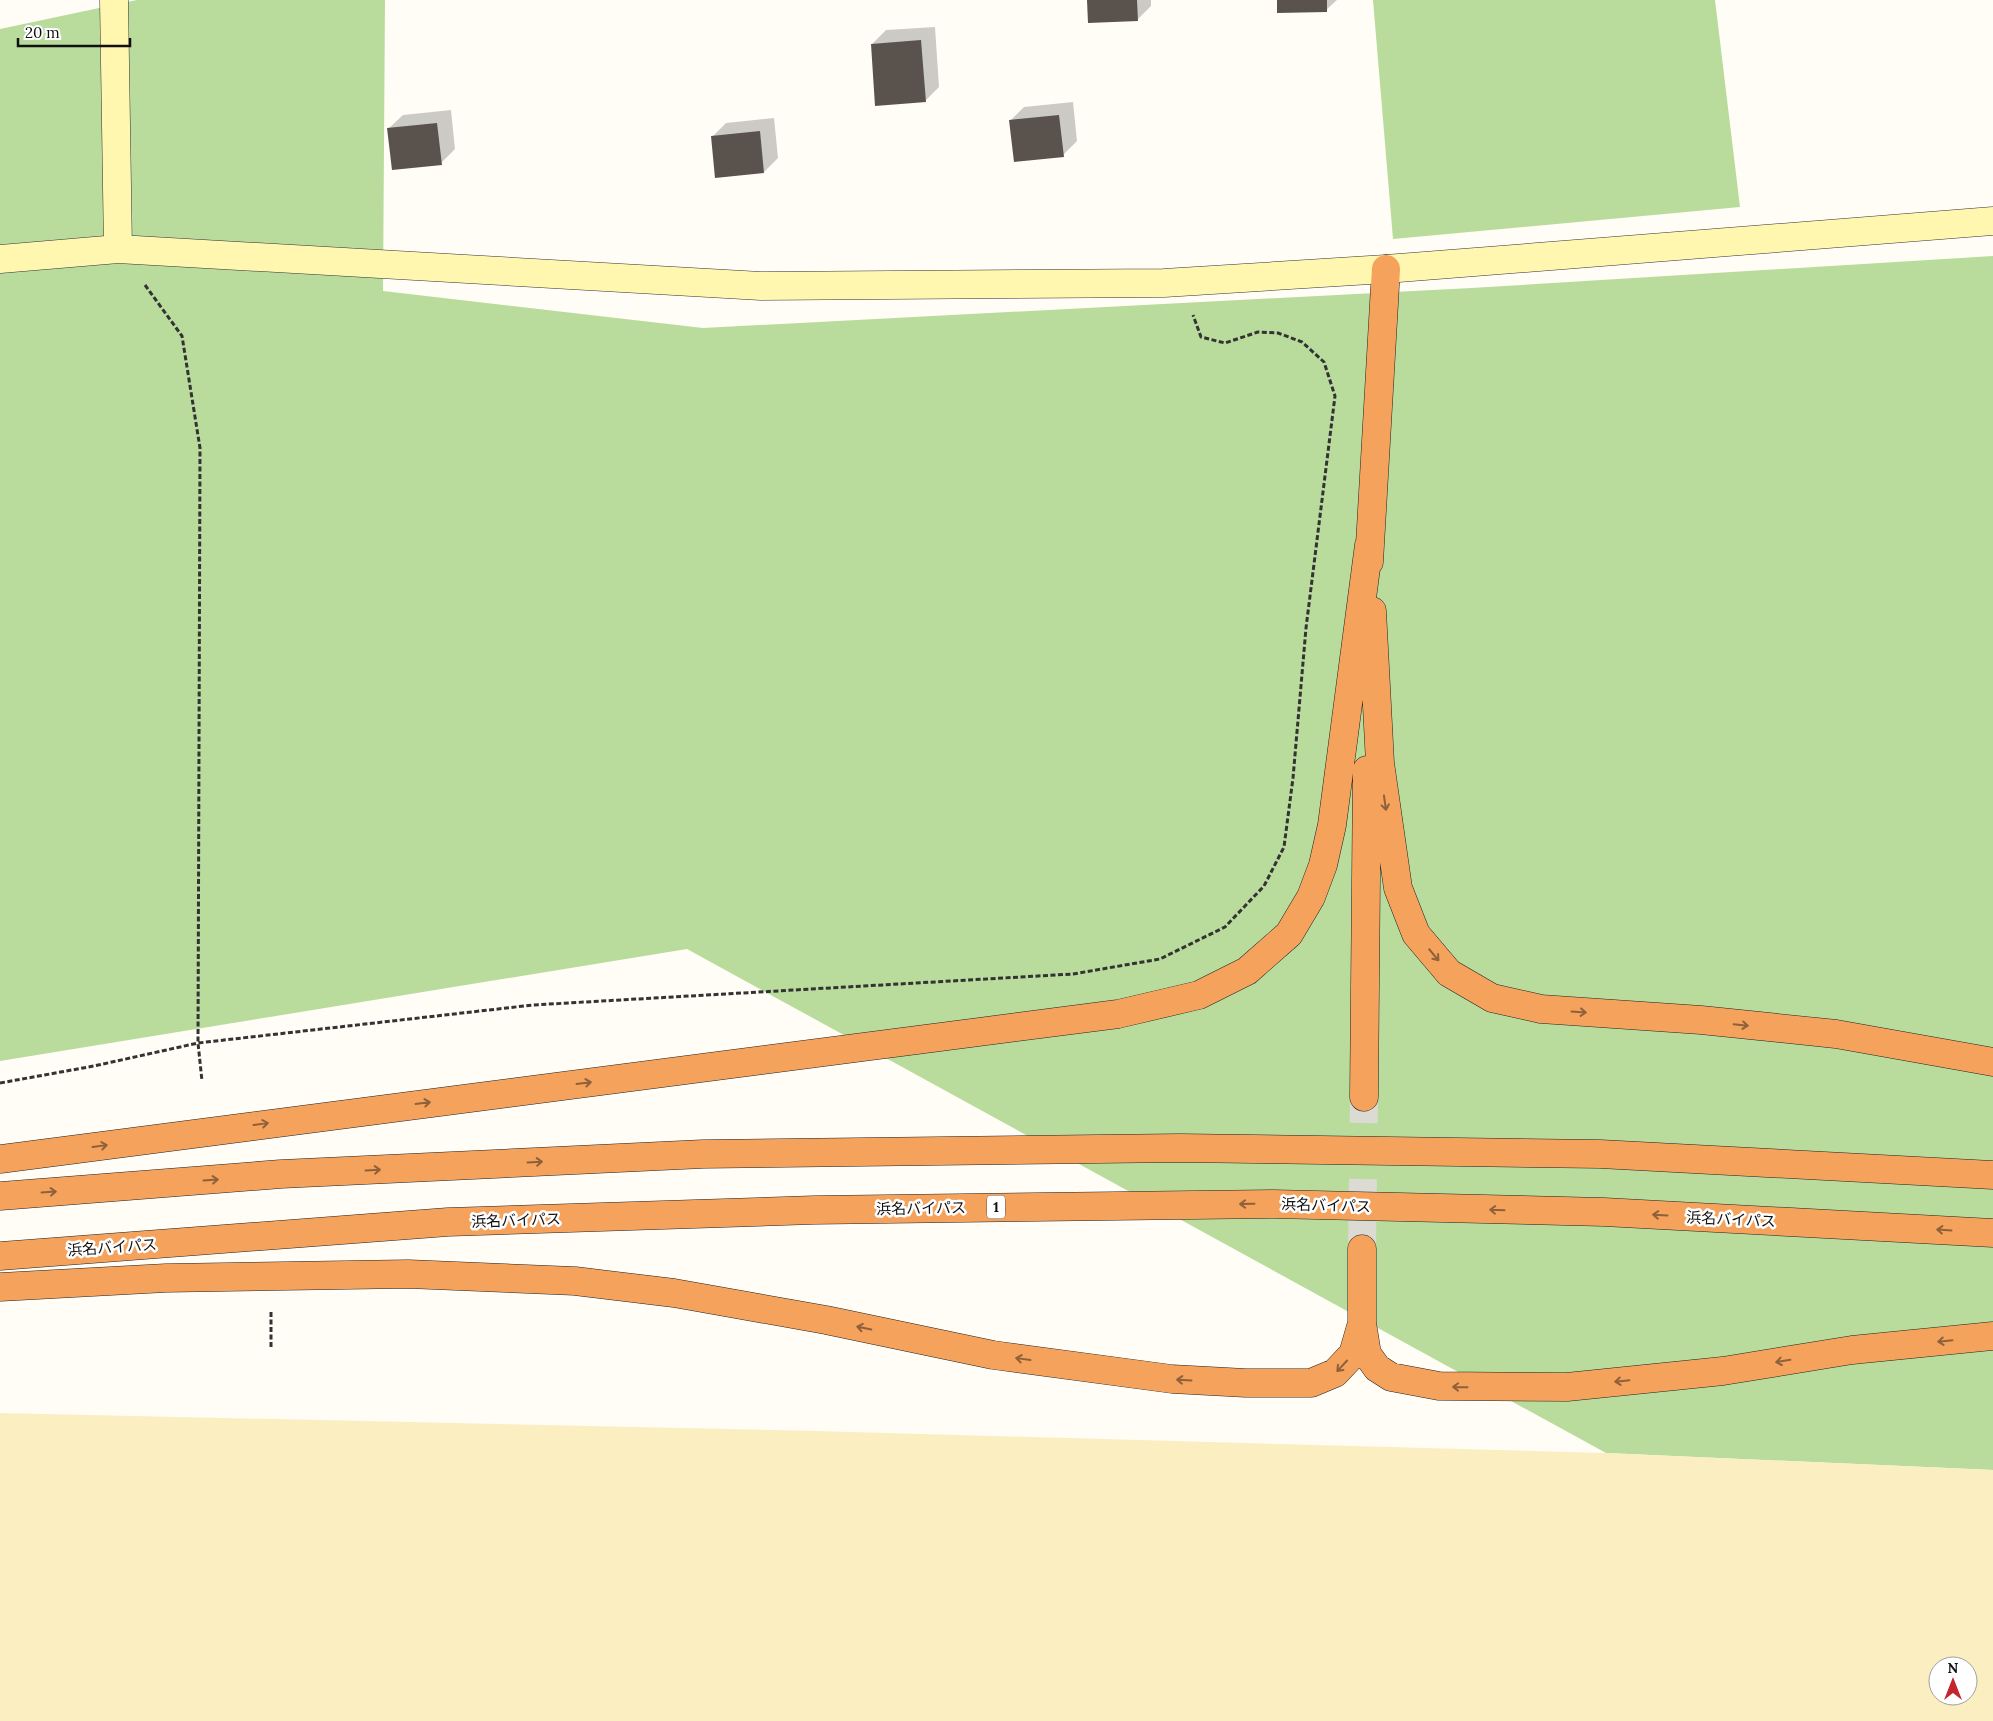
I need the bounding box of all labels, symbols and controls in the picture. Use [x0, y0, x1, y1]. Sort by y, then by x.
scale bar [18, 15, 130, 47]
text: 20 m [25, 23, 60, 42]
one-way arrow [1381, 795, 1391, 811]
one-way arrow [1428, 948, 1439, 961]
one-way arrow [1571, 1007, 1587, 1016]
one-way arrow [1733, 1020, 1749, 1029]
one-way arrow [575, 1078, 591, 1088]
one-way arrow [414, 1098, 430, 1108]
one-way arrow [253, 1119, 269, 1129]
one-way arrow [92, 1141, 108, 1151]
one-way arrow [526, 1157, 543, 1167]
one-way arrow [365, 1165, 381, 1174]
one-way arrow [202, 1175, 218, 1184]
one-way arrow [40, 1188, 56, 1197]
street label: 浜名バイパス [1281, 1194, 1371, 1216]
road number: 1 [987, 1196, 1005, 1218]
street label: 浜名バイパス [876, 1198, 966, 1218]
one-way arrow [1240, 1199, 1256, 1209]
one-way arrow [1490, 1205, 1506, 1214]
street label: 浜名バイパス [1686, 1207, 1776, 1231]
street label: 浜名バイパス [471, 1209, 561, 1231]
one-way arrow [1652, 1211, 1668, 1220]
one-way arrow [1937, 1225, 1953, 1234]
street label: 浜名バイパス [67, 1234, 157, 1260]
one-way arrow [856, 1323, 872, 1332]
one-way arrow [1937, 1336, 1953, 1346]
one-way arrow [1015, 1354, 1031, 1364]
one-way arrow [1776, 1356, 1792, 1366]
one-way arrow [1336, 1360, 1348, 1372]
one-way arrow [1177, 1375, 1193, 1384]
one-way arrow [1614, 1376, 1630, 1386]
one-way arrow [1452, 1382, 1468, 1391]
north arrow [1928, 1656, 1978, 1706]
text: N [1948, 1659, 1959, 1677]

